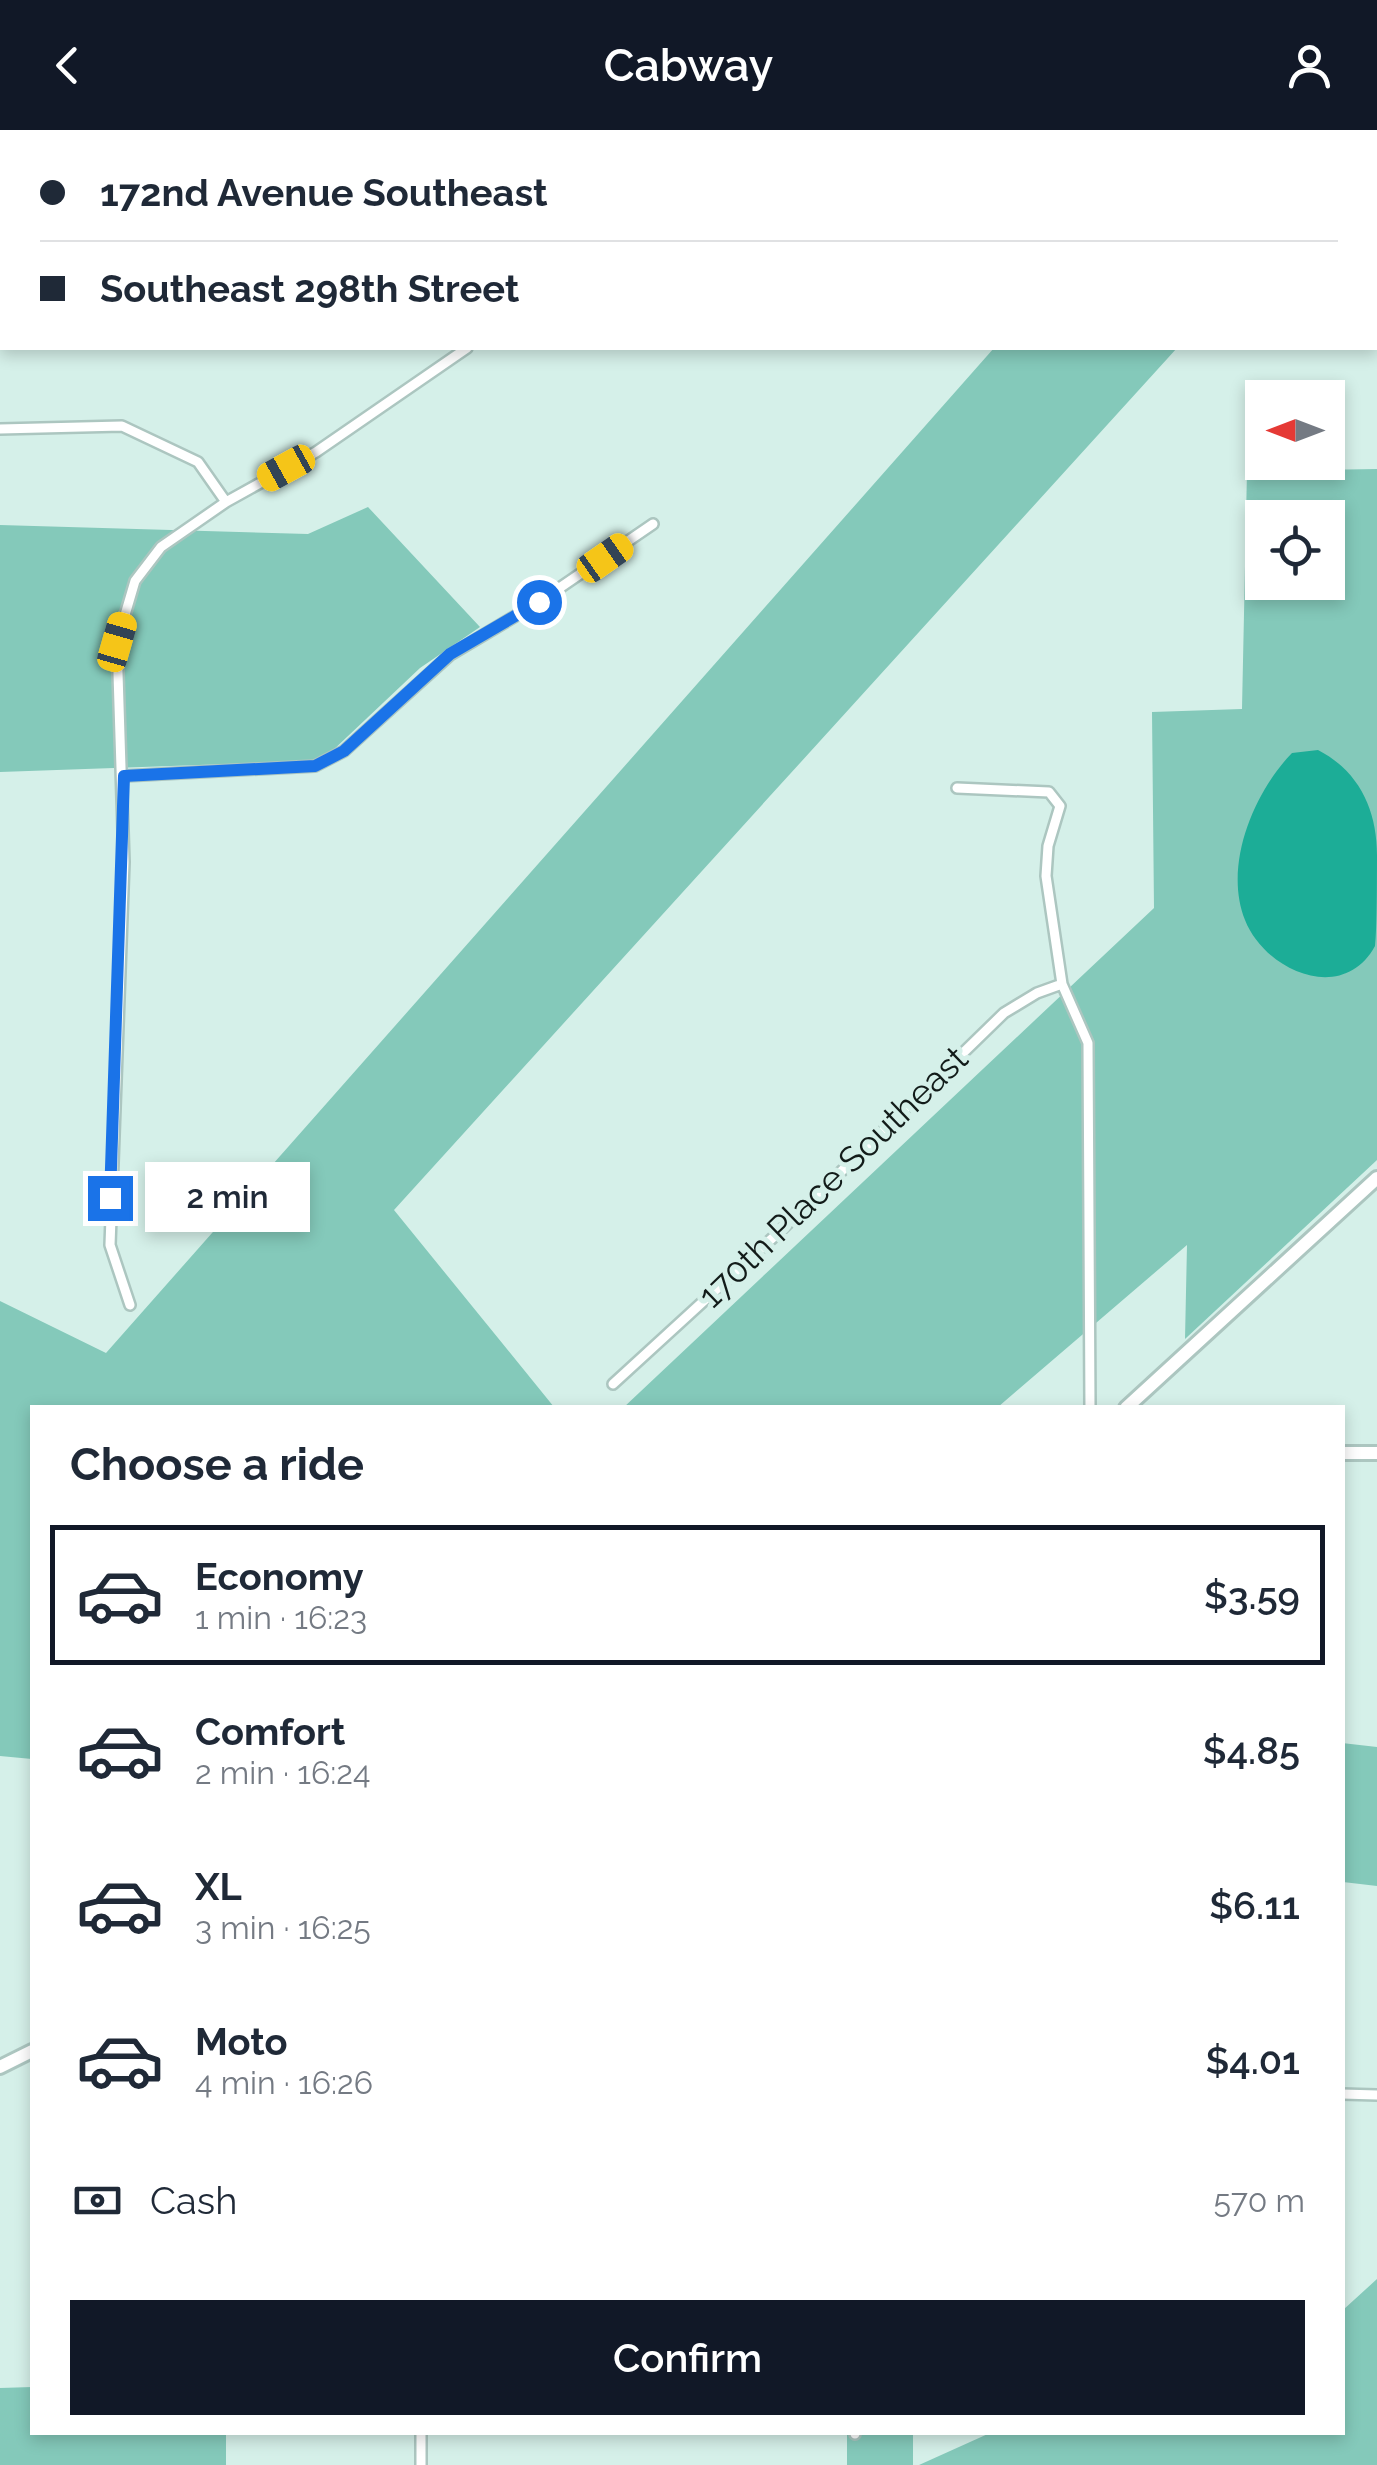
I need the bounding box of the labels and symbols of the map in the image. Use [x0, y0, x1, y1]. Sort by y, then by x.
north arrow [1245, 380, 1345, 480]
car [252, 440, 320, 496]
car [572, 529, 638, 587]
route start [517, 580, 562, 625]
car [94, 609, 140, 675]
street label: 170th Place Southeast [690, 1037, 976, 1316]
callout: 2 min [145, 1163, 310, 1233]
route end [88, 1176, 133, 1221]

